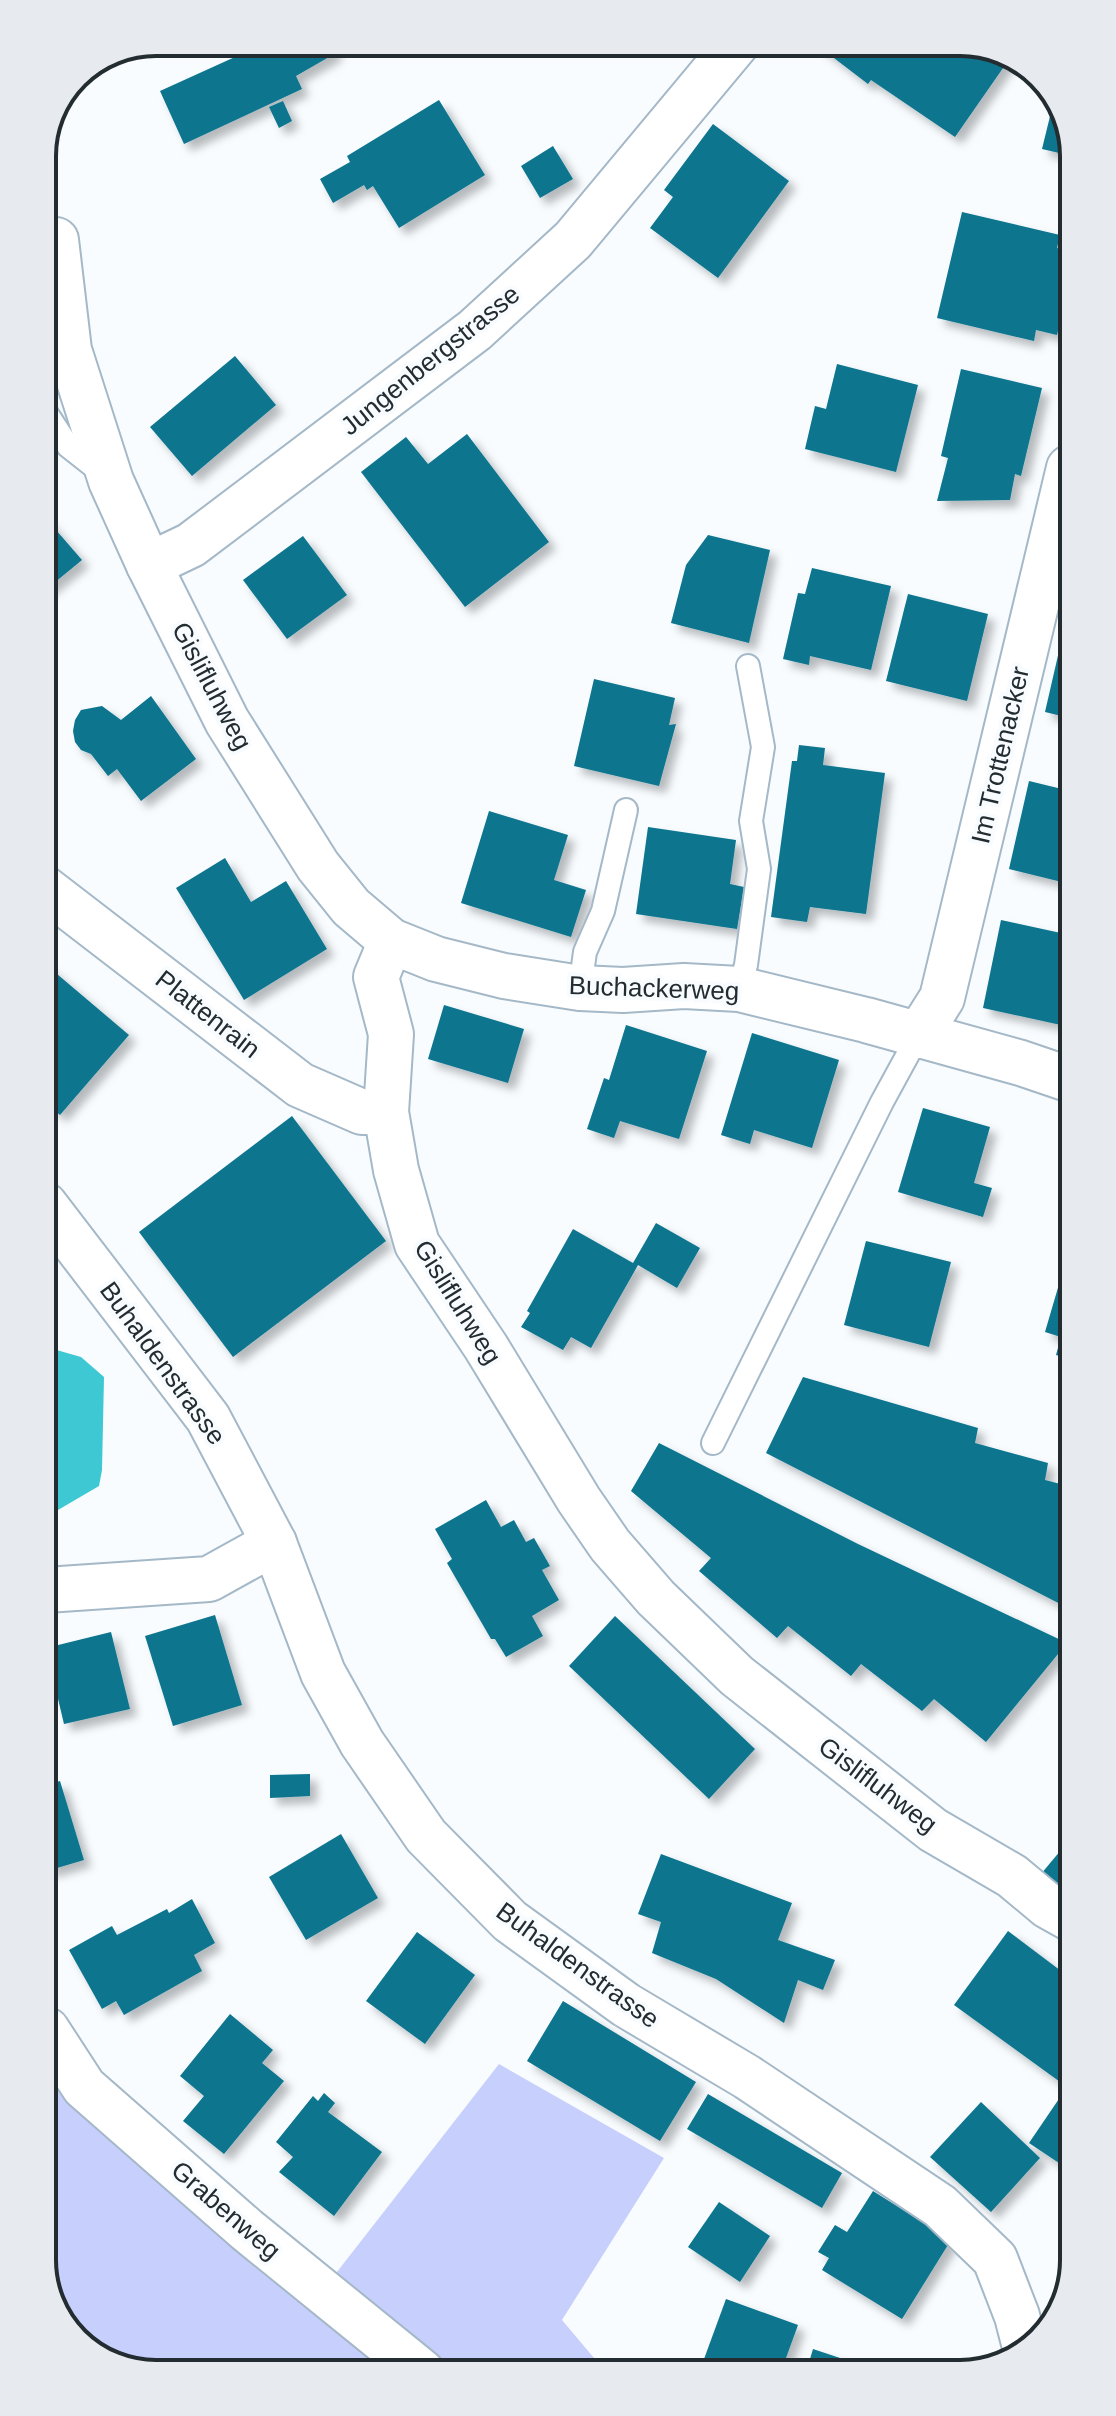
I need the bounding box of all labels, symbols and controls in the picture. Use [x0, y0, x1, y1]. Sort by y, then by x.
street label: Jungenbergstrasse [335, 279, 525, 441]
street label: Gislifluhweg [166, 617, 258, 755]
street label: Im Trottenacker [965, 663, 1035, 846]
street label: Plattenrain [150, 964, 266, 1064]
street label: Buchackerweg [568, 970, 740, 1006]
street label: Gislifluhweg [408, 1235, 508, 1369]
street label: Buhaldenstrasse [94, 1276, 232, 1450]
street label: Gislifluhweg [813, 1731, 943, 1839]
street label: Buhaldenstrasse [491, 1896, 665, 2034]
street label: Grabenweg [165, 2155, 287, 2265]

